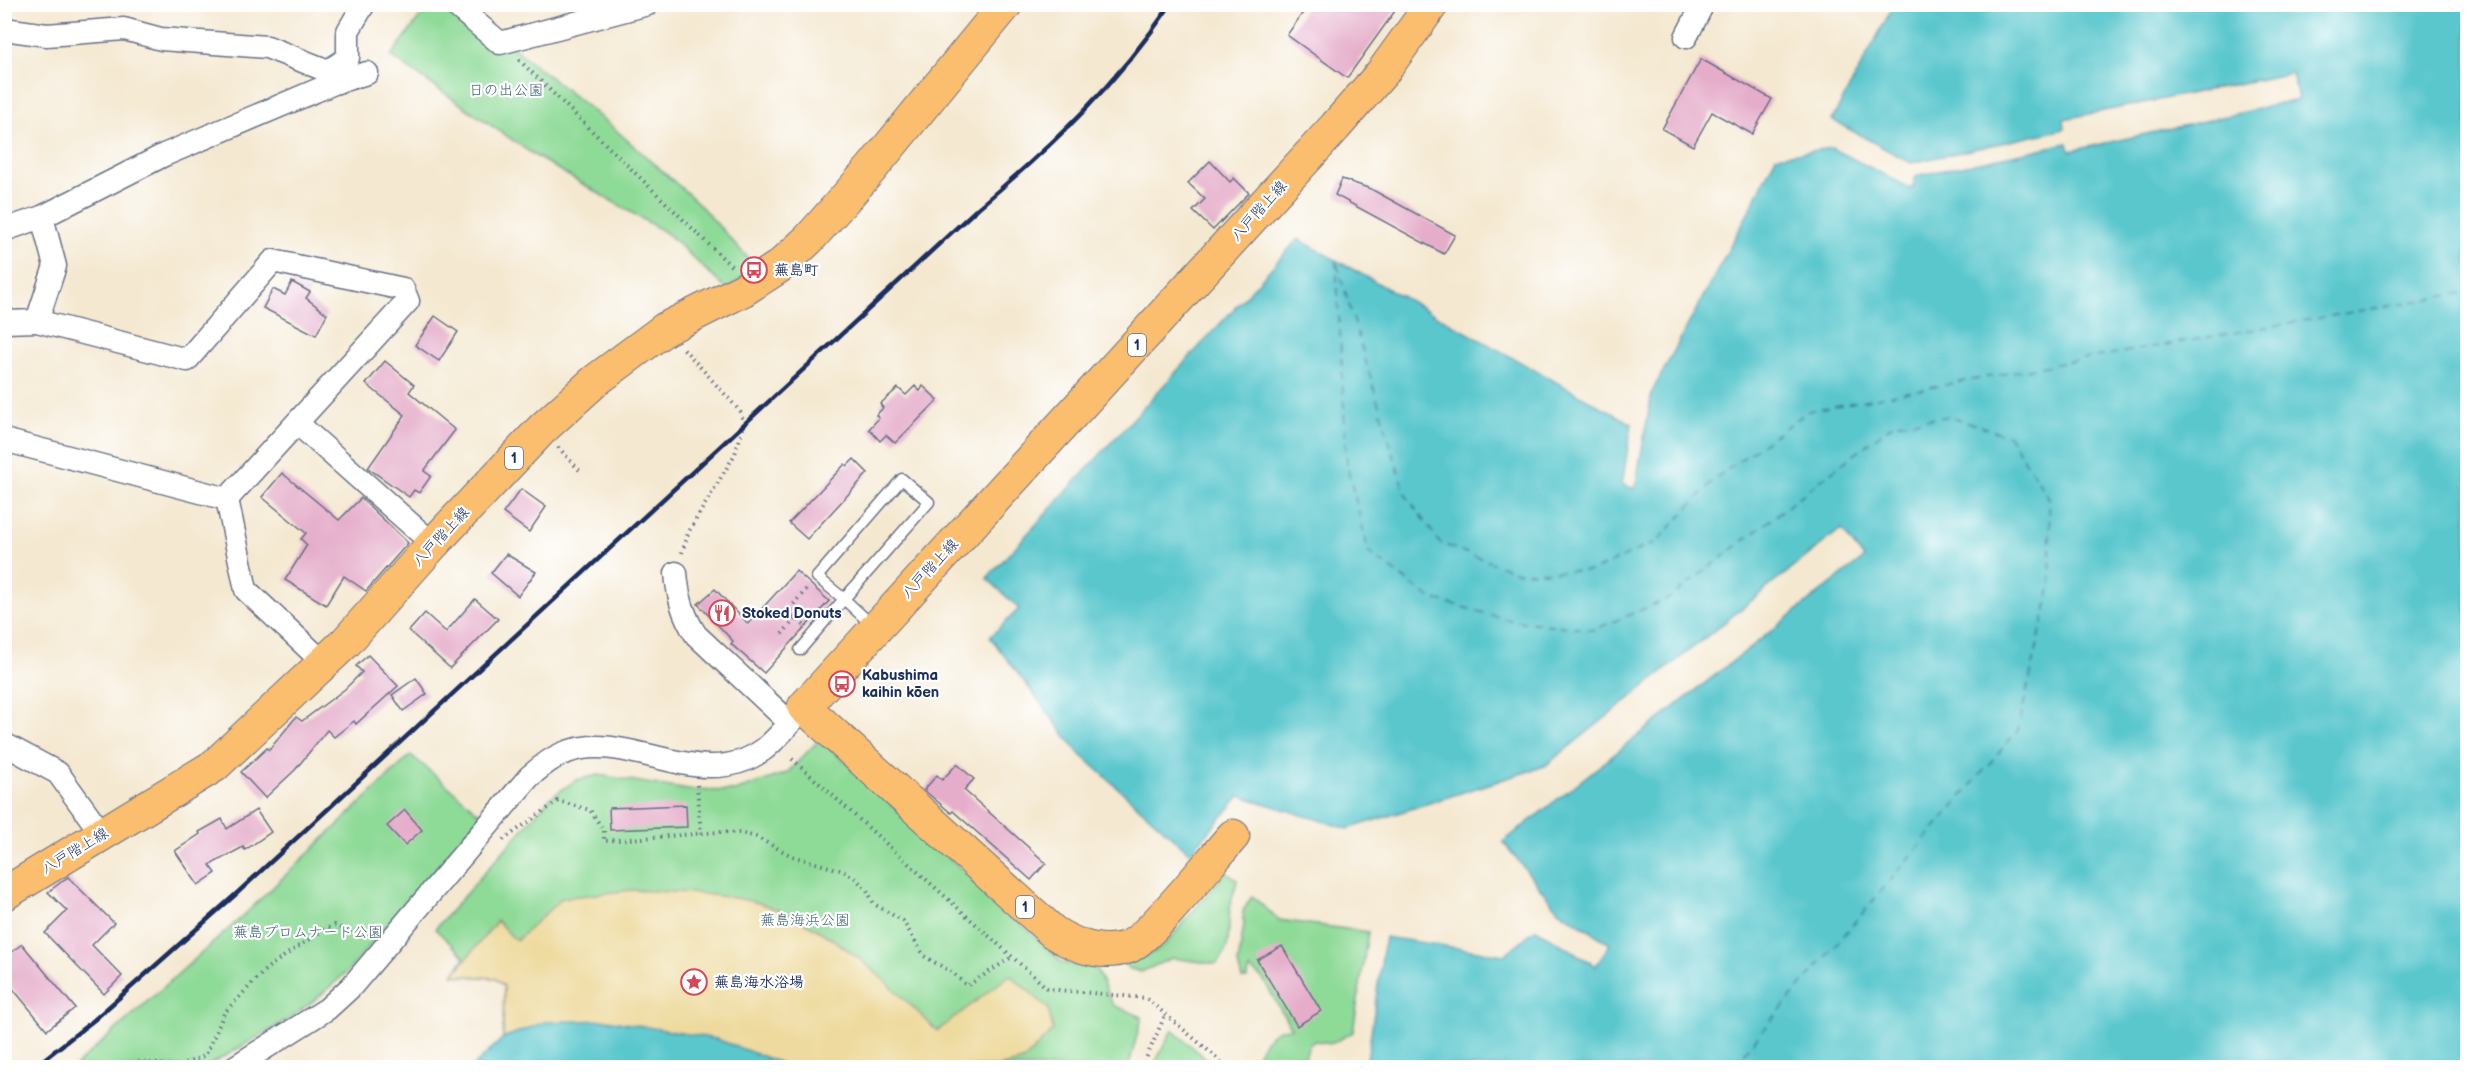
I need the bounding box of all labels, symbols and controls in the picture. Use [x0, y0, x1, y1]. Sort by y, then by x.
park label: 日の出公園 [468, 81, 544, 100]
street label: 八戸階上線 [1227, 177, 1291, 245]
bus stop icon: 蕪島町 [739, 255, 769, 285]
place label: 蕪島町 [774, 261, 819, 280]
road number: 1 [1128, 334, 1146, 356]
road number: 1 [505, 447, 523, 469]
street label: 八戸階上線 [408, 503, 474, 571]
street label: 八戸階上線 [897, 535, 963, 603]
restaurant icon: Stoked Donuts [707, 598, 737, 628]
place label: Stoked Donuts [742, 604, 842, 623]
place label: Kabushima kaihin kōen [862, 666, 939, 702]
bus stop icon: Kabushima kaihin kōen [827, 669, 857, 699]
street label: 八戸階上線 [38, 824, 112, 878]
road number: 1 [1016, 896, 1034, 918]
park label: 蕪島海浜公園 [760, 911, 850, 930]
park label: 蕪島プロムナード公園 [233, 923, 383, 942]
place icon: 蕪島海水浴場 [679, 967, 709, 997]
place label: 蕪島海水浴場 [714, 973, 804, 992]

